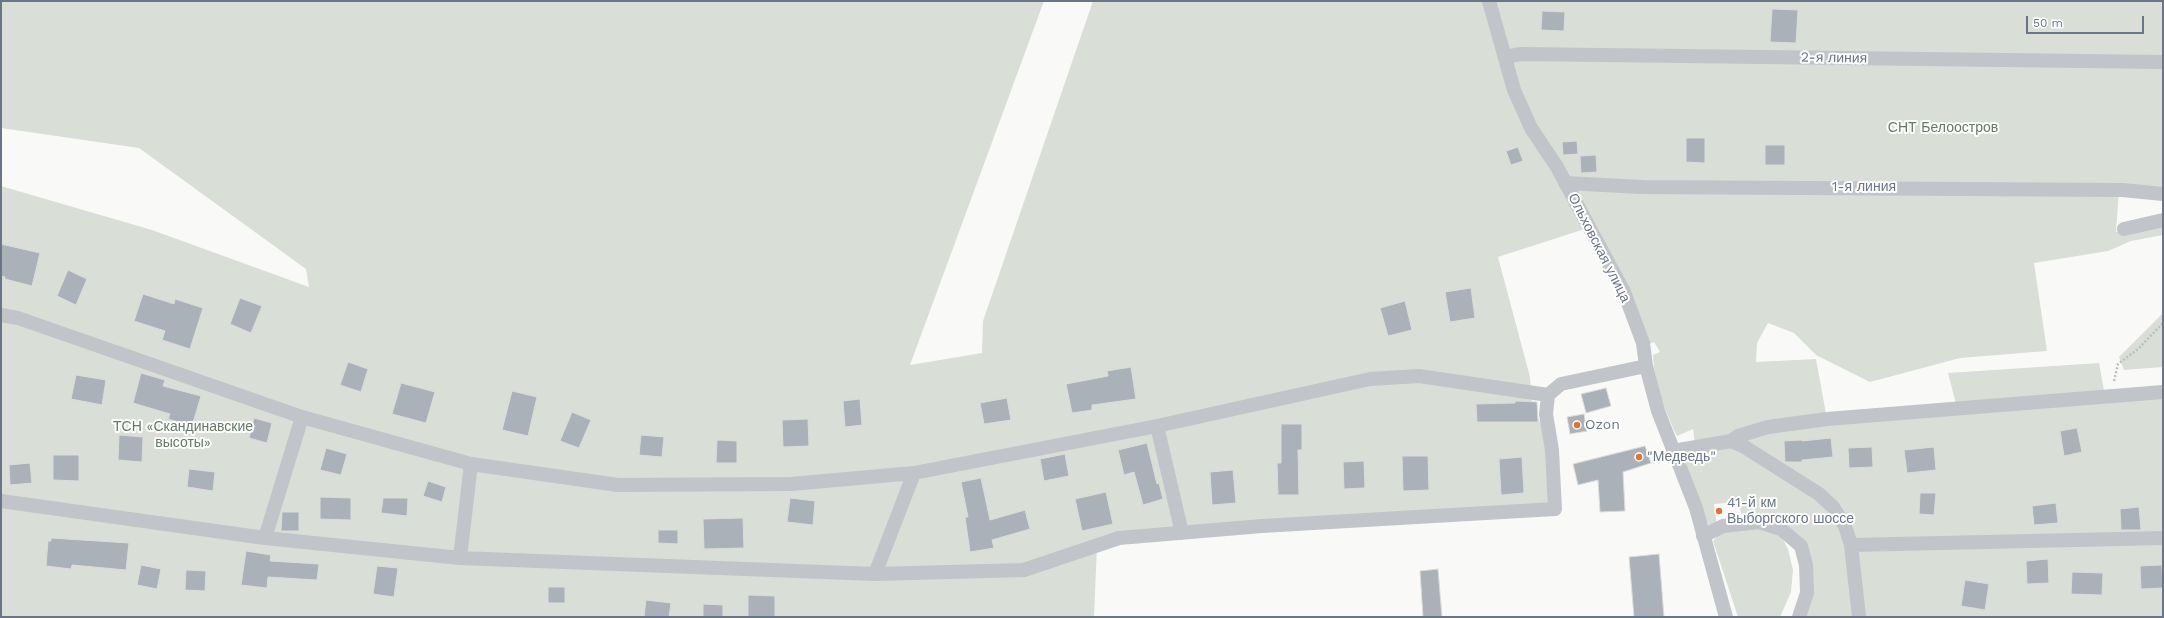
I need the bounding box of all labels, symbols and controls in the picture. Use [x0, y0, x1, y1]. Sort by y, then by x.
scale bar [2028, 8, 2146, 34]
text: 50 m [2033, 16, 2063, 30]
street label: 2-я линия [1801, 49, 1867, 67]
park label: СНТ Белоостров [1888, 120, 1998, 136]
street label: 1-я линия [1832, 179, 1896, 195]
street label: Ольховская улица [1564, 191, 1634, 305]
place label: Ozon [1585, 417, 1620, 433]
park label: ТСН «Скандинавские высоты» [113, 419, 253, 452]
marker: Ozon [1572, 420, 1582, 430]
place label: "Медведь" [1647, 449, 1716, 465]
marker: "Медведь" [1634, 452, 1644, 462]
place label: 41-й км Выборгского шоссе [1727, 495, 1854, 528]
marker: 41-й км Выборгского шоссе [1714, 506, 1724, 516]

